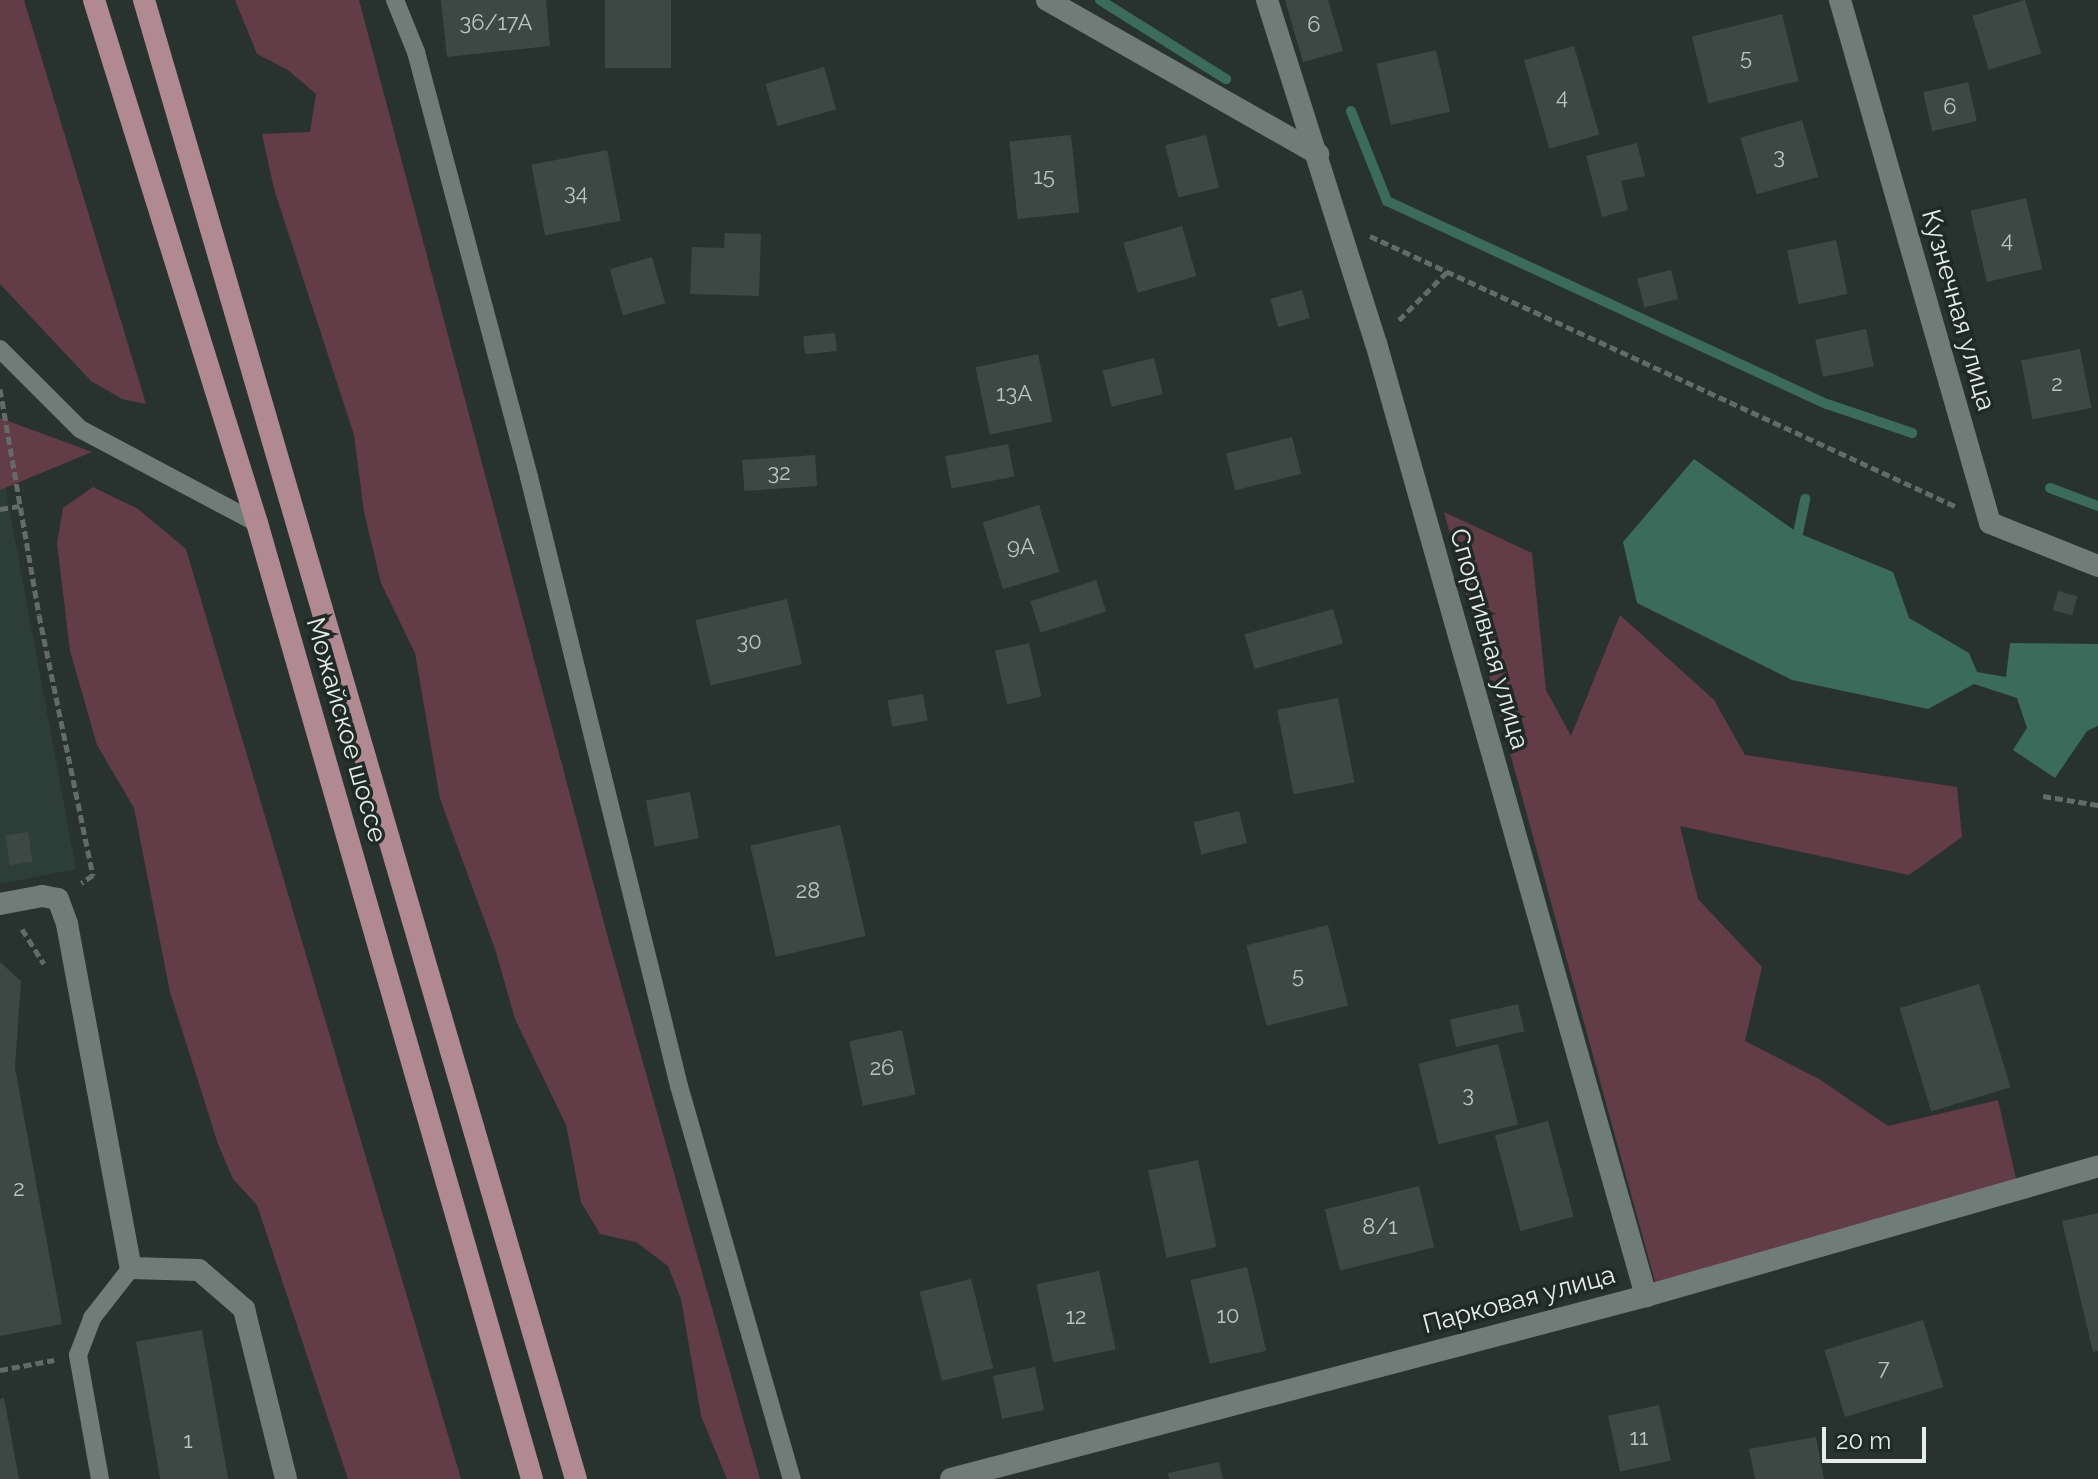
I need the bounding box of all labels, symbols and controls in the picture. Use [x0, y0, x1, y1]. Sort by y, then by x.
house number: 36/17А [460, 10, 532, 36]
house number: 6 [1307, 12, 1321, 38]
house number: 5 [1740, 45, 1752, 71]
house number: 4 [1556, 84, 1568, 110]
house number: 6 [1943, 94, 1957, 120]
house number: 3 [1773, 144, 1785, 170]
house number: 15 [1033, 164, 1055, 190]
house number: 34 [564, 180, 588, 206]
street label: Кузнечная улица [1914, 206, 2002, 414]
house number: 4 [2001, 227, 2013, 253]
house number: 2 [2051, 371, 2063, 397]
house number: 13А [996, 381, 1032, 407]
house number: 32 [767, 460, 791, 486]
street label: Спортивная улица [1442, 525, 1536, 753]
house number: 9А [1007, 534, 1035, 560]
street label: Можайское шоссе [299, 614, 393, 846]
house number: 30 [736, 629, 762, 655]
house number: 28 [796, 878, 820, 904]
house number: 5 [1292, 963, 1304, 989]
house number: 26 [870, 1055, 894, 1081]
house number: 3 [1462, 1082, 1474, 1108]
house number: 2 [13, 1176, 25, 1202]
house number: 8/1 [1362, 1214, 1398, 1240]
street label: Парковая улица [1419, 1259, 1619, 1341]
house number: 10 [1217, 1303, 1239, 1329]
house number: 12 [1066, 1304, 1086, 1330]
house number: 7 [1878, 1355, 1890, 1381]
scale bar [1826, 1411, 1930, 1461]
house number: 11 [1630, 1425, 1648, 1451]
text: 20 m [1836, 1426, 1891, 1455]
house number: 1 [183, 1428, 193, 1454]

